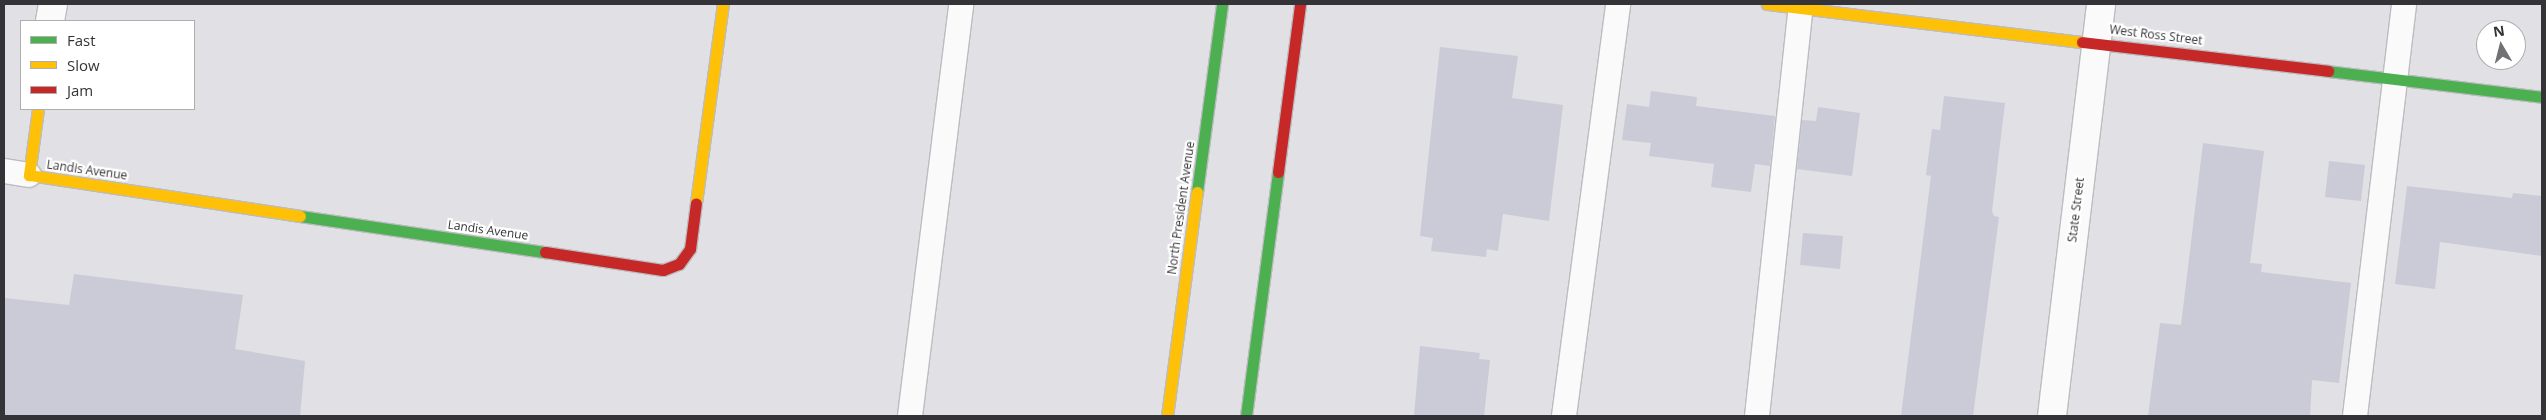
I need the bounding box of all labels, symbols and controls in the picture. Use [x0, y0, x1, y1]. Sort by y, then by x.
legend [20, 20, 195, 110]
north arrow [2476, 20, 2526, 70]
text: N [2492, 20, 2506, 41]
street label: West Ross Street [2109, 22, 2203, 48]
text: Fast [67, 30, 96, 50]
text: Slow [67, 55, 100, 75]
text: Jam [67, 80, 93, 100]
street label: North President Avenue [1165, 141, 1197, 275]
street label: Landis Avenue [46, 157, 128, 183]
street label: State Street [2065, 177, 2087, 243]
street label: Landis Avenue [447, 217, 529, 243]

